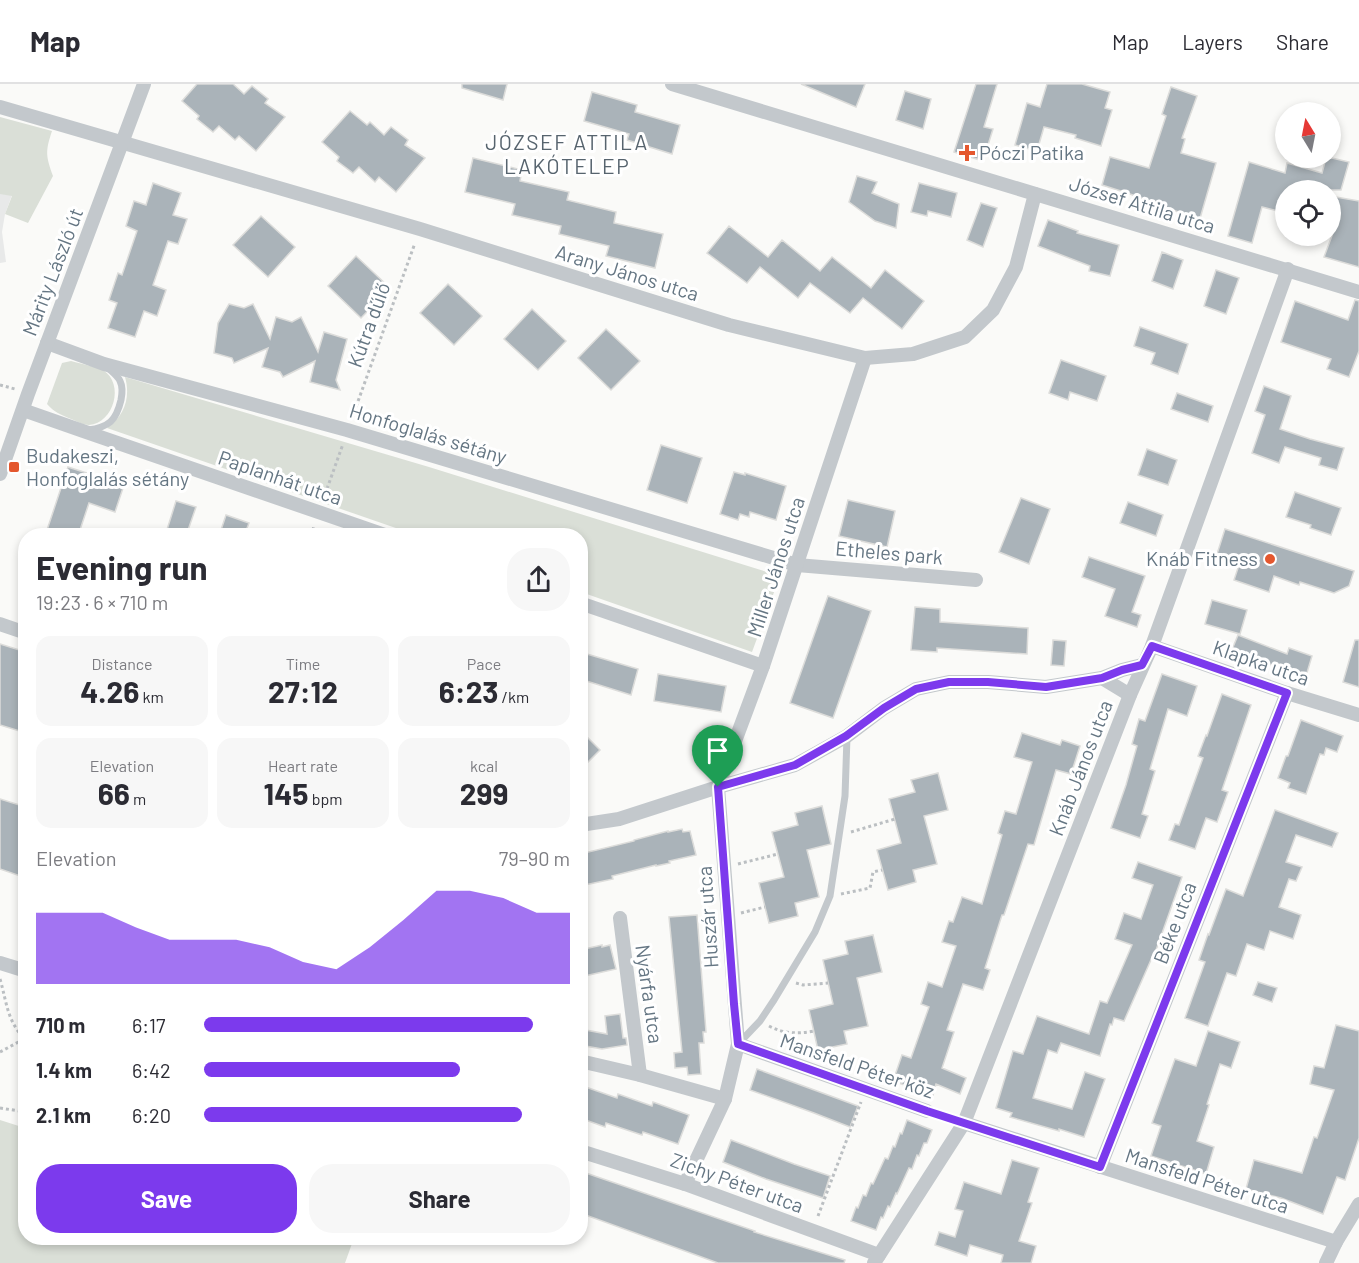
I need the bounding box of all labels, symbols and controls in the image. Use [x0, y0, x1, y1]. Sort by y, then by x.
text: Map [30, 24, 81, 58]
text: Map [1112, 29, 1149, 54]
text: Layers [1182, 29, 1243, 54]
text: Share [1276, 29, 1329, 54]
north arrow [1275, 102, 1341, 168]
map controls [1275, 102, 1341, 246]
district label: JÓZSEF ATTILA LAKÓTELEP [485, 129, 649, 178]
place label: Póczi Patika [979, 140, 1084, 164]
marker: Póczi Patika [960, 146, 974, 160]
street label: József Attila utca [1067, 170, 1218, 238]
button: locate [1275, 180, 1341, 246]
street label: Márity László út [17, 204, 87, 339]
street label: Arany János utca [553, 239, 702, 305]
street label: Kútra dűlő [342, 279, 395, 370]
street label: Honfoglalás sétány [347, 398, 510, 468]
place label: Budakeszi, Honfoglalás sétány [26, 443, 189, 490]
street label: Paplanhát utca [215, 445, 345, 509]
marker: Budakeszi, Honfoglalás sétány [7, 460, 21, 474]
street label: Miller János utca [741, 494, 809, 640]
street label: Etheles park [834, 535, 944, 569]
place label: Knáb Fitness [1146, 546, 1258, 570]
text: Evening run [36, 547, 208, 587]
button: share [507, 548, 570, 611]
marker: Knáb Fitness [1263, 552, 1277, 566]
text: 19:23 · 6 × 710 m [36, 590, 168, 614]
street label: Klapka utca [1210, 634, 1313, 690]
text: Distance [92, 654, 152, 673]
text: Time [286, 654, 320, 673]
text: Pace [467, 654, 501, 673]
text: 4.26 [80, 673, 139, 709]
text: 27:12 [268, 673, 338, 709]
text: 6:23 [439, 673, 498, 709]
text: km [139, 687, 164, 706]
text: /km [498, 687, 529, 706]
street label: Knáb János utca [1043, 696, 1117, 839]
pin [692, 725, 743, 787]
icon: arrive [701, 734, 734, 767]
text: Elevation [90, 756, 154, 775]
text: Heart rate [268, 756, 338, 775]
text: kcal [470, 756, 498, 775]
text: 66 [98, 775, 130, 811]
text: 145 [264, 775, 308, 811]
text: 299 [460, 775, 508, 811]
text: m [130, 789, 146, 808]
text: bpm [308, 789, 342, 808]
text: Elevation [36, 846, 117, 870]
text: 79–90 m [499, 846, 570, 870]
street label: Huszár utca [691, 865, 723, 969]
street label: Béke utca [1147, 878, 1201, 967]
street label: Nyárfa utca [631, 943, 669, 1045]
text: 710 m [36, 1013, 85, 1037]
text: 6:17 [132, 1013, 166, 1037]
street label: Mansfeld Péter köz [777, 1027, 938, 1103]
text: 1.4 km [36, 1058, 92, 1082]
text: 6:42 [132, 1058, 171, 1082]
text: 2.1 km [36, 1103, 91, 1127]
text: 6:20 [132, 1103, 171, 1127]
street label: Mansfeld Péter utca [1123, 1142, 1292, 1218]
street label: Zichy Péter utca [668, 1147, 807, 1217]
button: Save [36, 1164, 297, 1233]
button: Share [309, 1164, 570, 1233]

